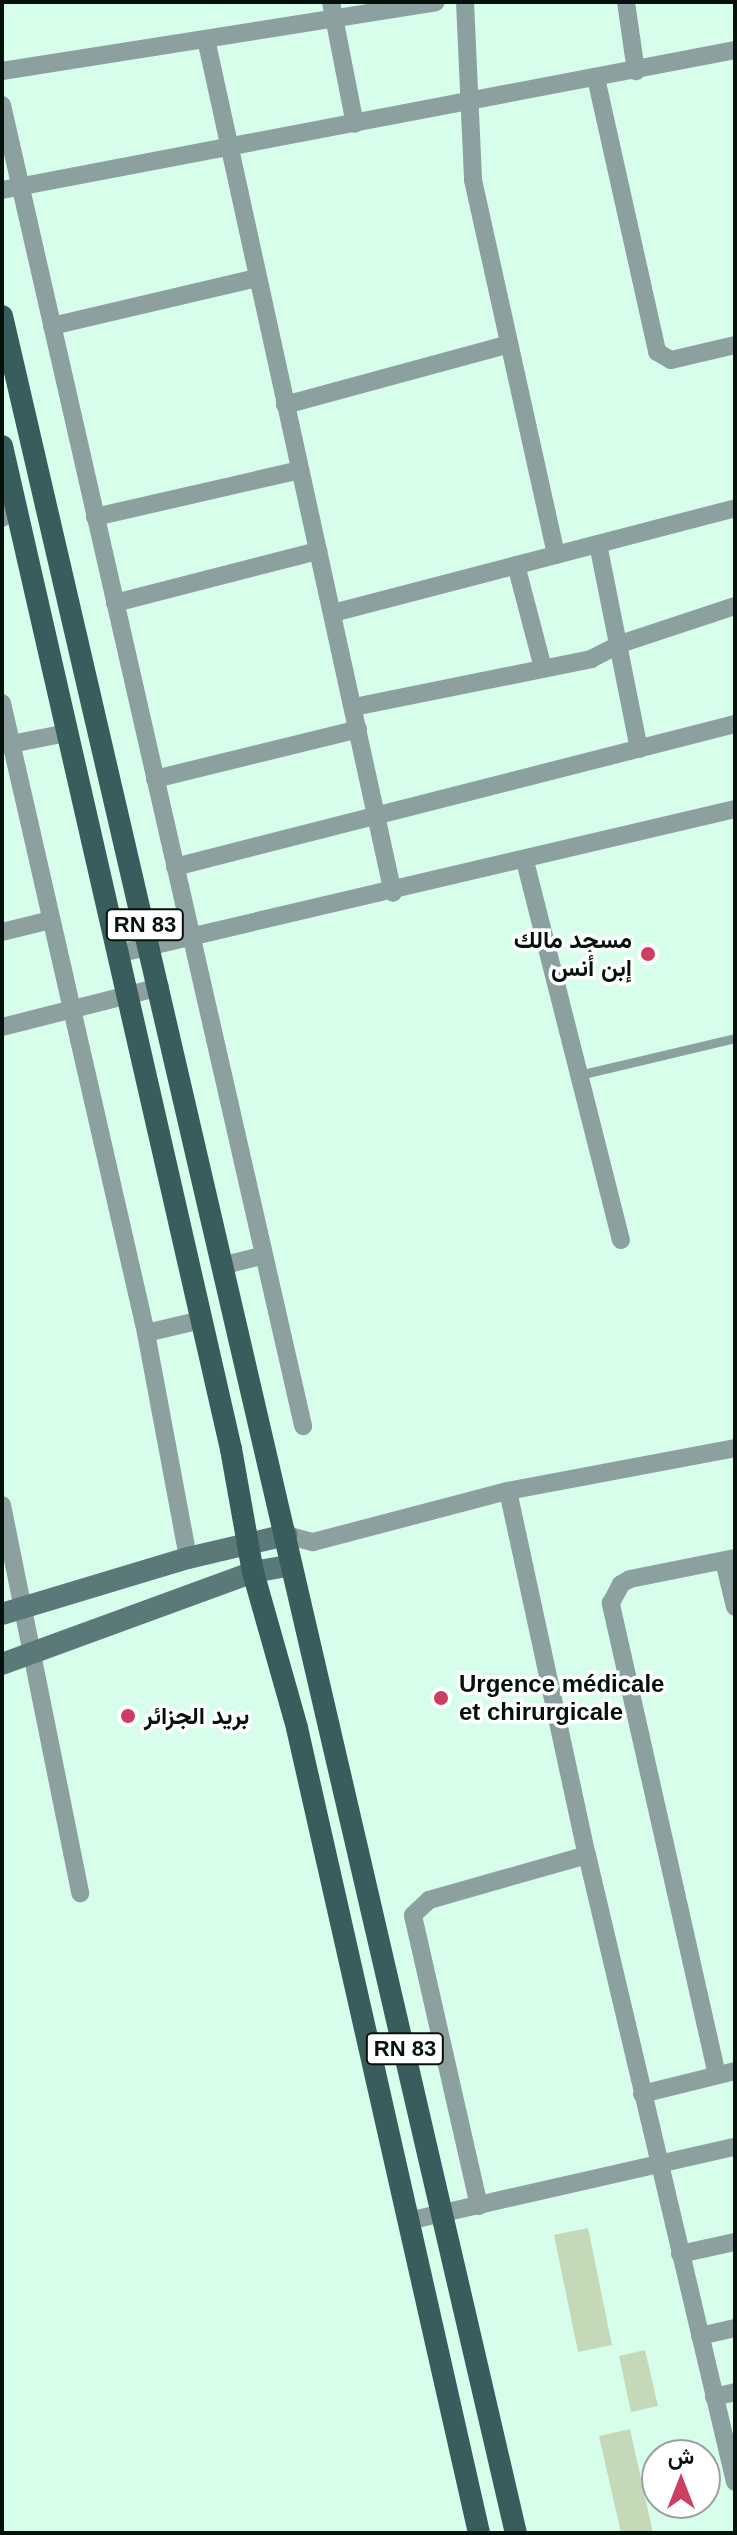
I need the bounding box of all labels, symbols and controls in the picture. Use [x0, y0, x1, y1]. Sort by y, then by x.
road number: RN 83 [105, 907, 185, 943]
place label: مسجد مالك إبن أنس [514, 926, 632, 982]
marker: مسجد مالك إبن أنس [639, 945, 657, 963]
place label: Urgence médicale et chirurgicale [459, 1670, 664, 1726]
marker: Urgence médicale et chirurgicale [430, 1687, 452, 1709]
place label: بريد الجزائر [144, 1702, 249, 1730]
marker: بريد الجزائر [119, 1707, 137, 1725]
road number: RN 83 [365, 2031, 445, 2067]
north arrow [641, 2439, 721, 2519]
text: ش [668, 2444, 694, 2469]

